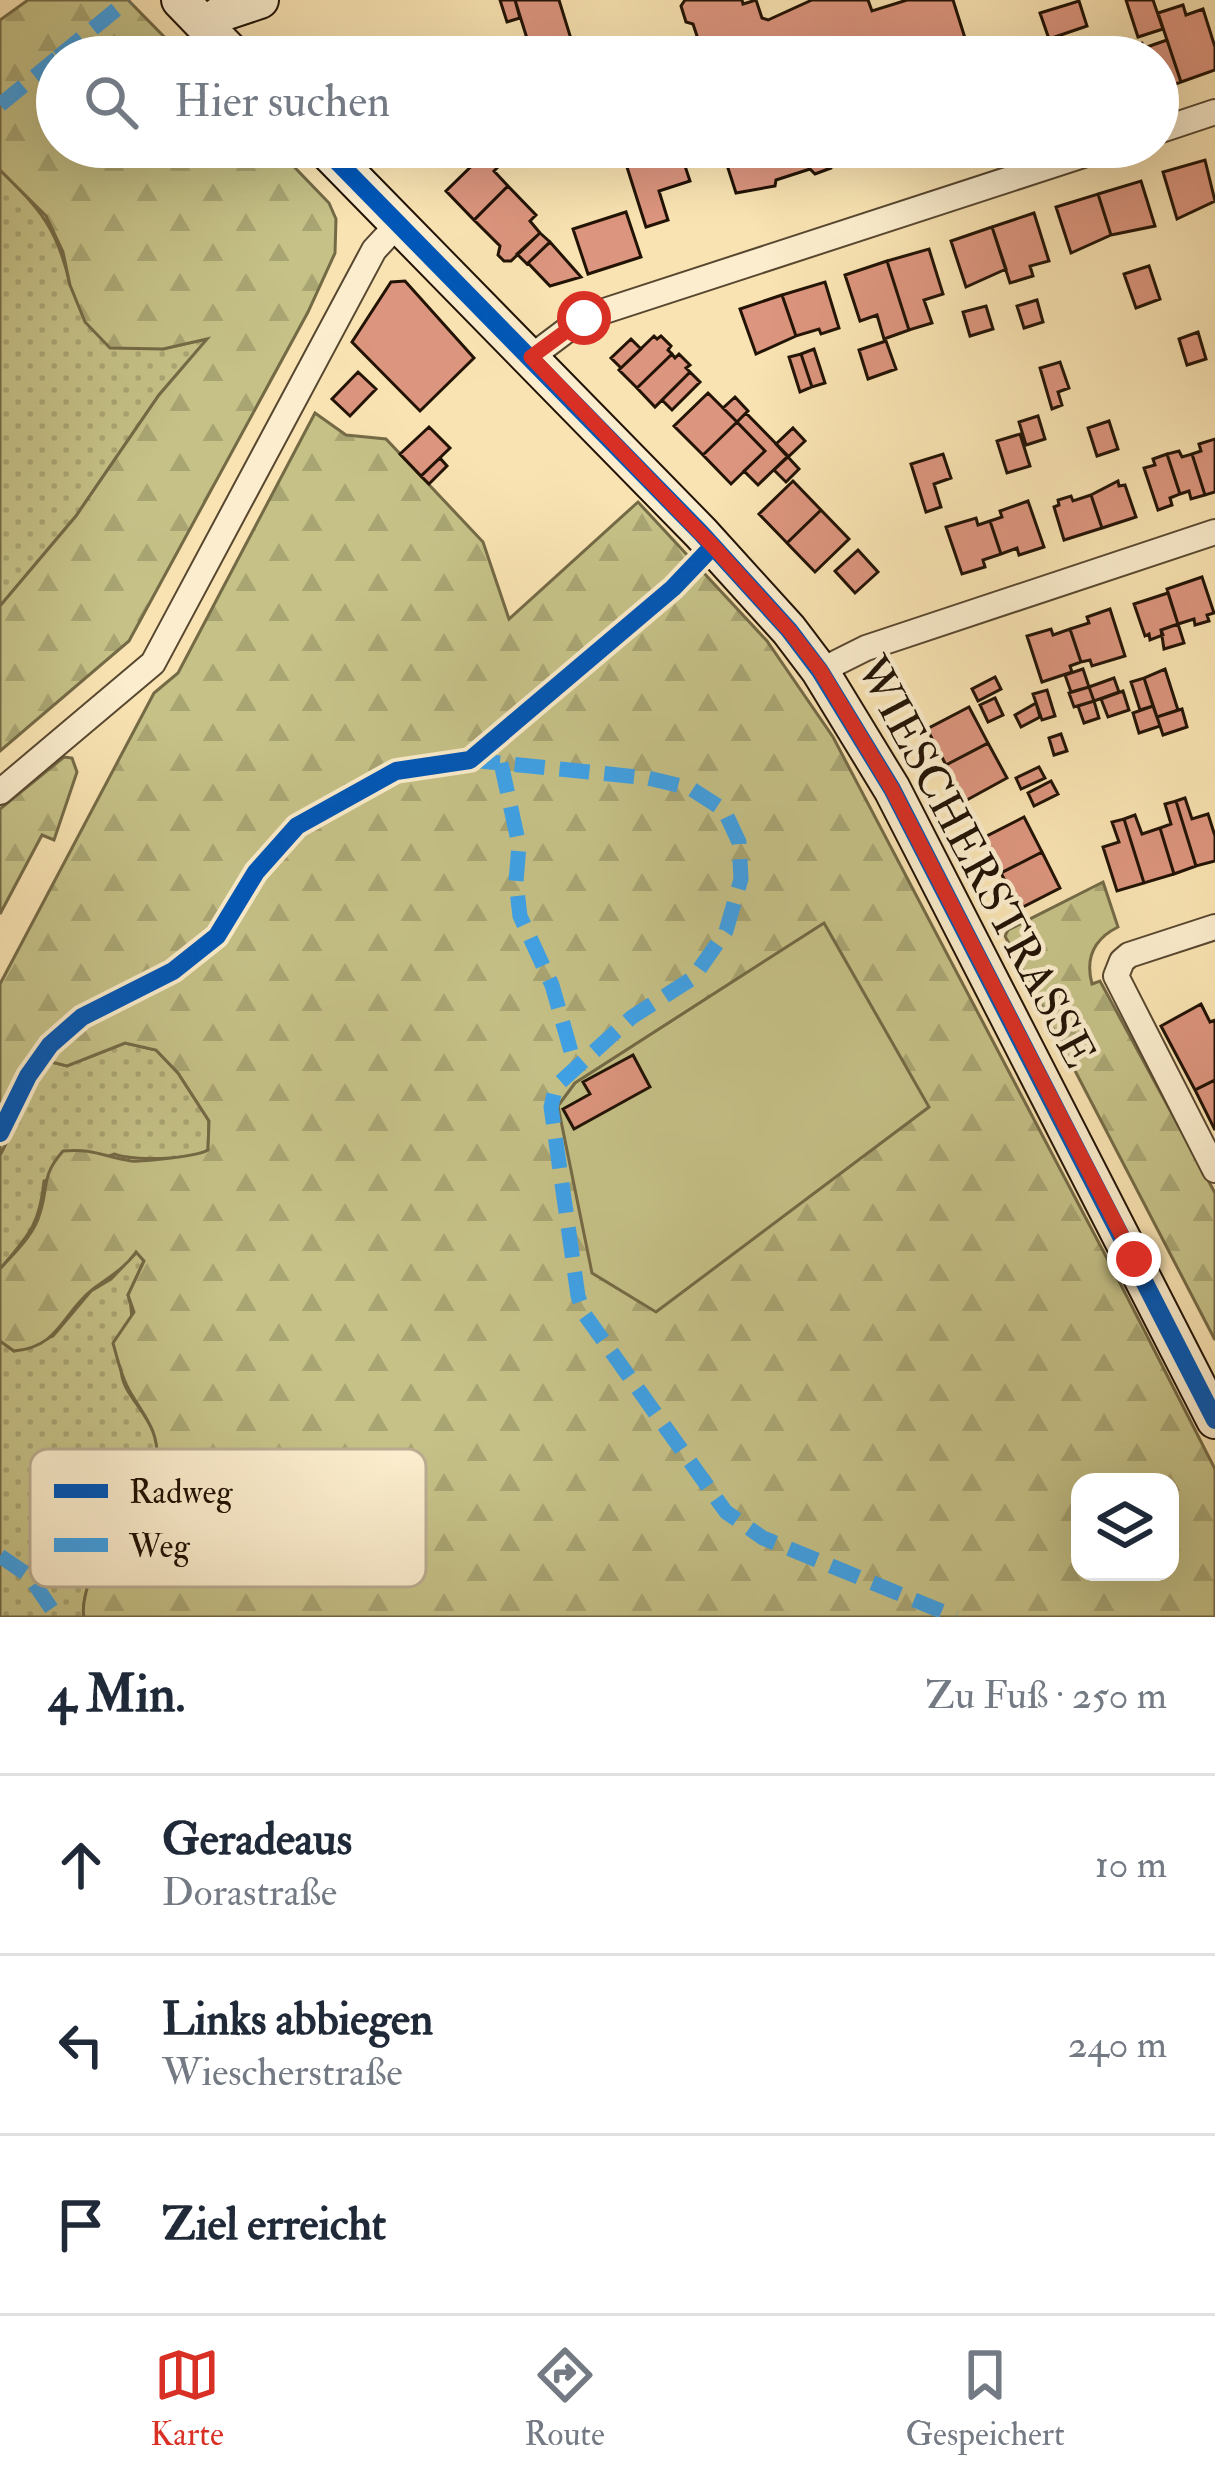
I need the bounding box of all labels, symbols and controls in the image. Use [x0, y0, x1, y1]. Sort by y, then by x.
search box [36, 36, 1179, 168]
icon: search [78, 69, 144, 135]
text: Hier suchen [174, 74, 390, 130]
route start [557, 291, 611, 345]
street label: WIESCHERSTRASSE [843, 646, 1107, 1077]
route end [1107, 1232, 1161, 1286]
legend [30, 1449, 426, 1587]
text: Radweg [129, 1472, 233, 1513]
map controls [1071, 1473, 1179, 1581]
button: layers [1071, 1473, 1179, 1581]
text: Weg [128, 1526, 190, 1567]
text: 4 Min. [48, 1663, 185, 1727]
text: Zu Fuß · 250 m [926, 1671, 1167, 1720]
text: Geradeaus [162, 1812, 352, 1868]
icon: ahead [48, 1832, 114, 1898]
text: 10 m [1095, 1840, 1167, 1889]
text: Dorastraße [162, 1868, 337, 1917]
text: Links abbiegen [162, 1992, 433, 2048]
icon: left [48, 2012, 114, 2078]
text: 240 m [1068, 2020, 1167, 2069]
text: Wiescherstraße [162, 2048, 403, 2097]
icon: arrive [48, 2192, 114, 2258]
text: Ziel erreicht [162, 2197, 386, 2253]
tab: Karte [150, 2342, 224, 2455]
tab: Route [524, 2342, 605, 2455]
tab: Gespeichert [905, 2342, 1065, 2455]

